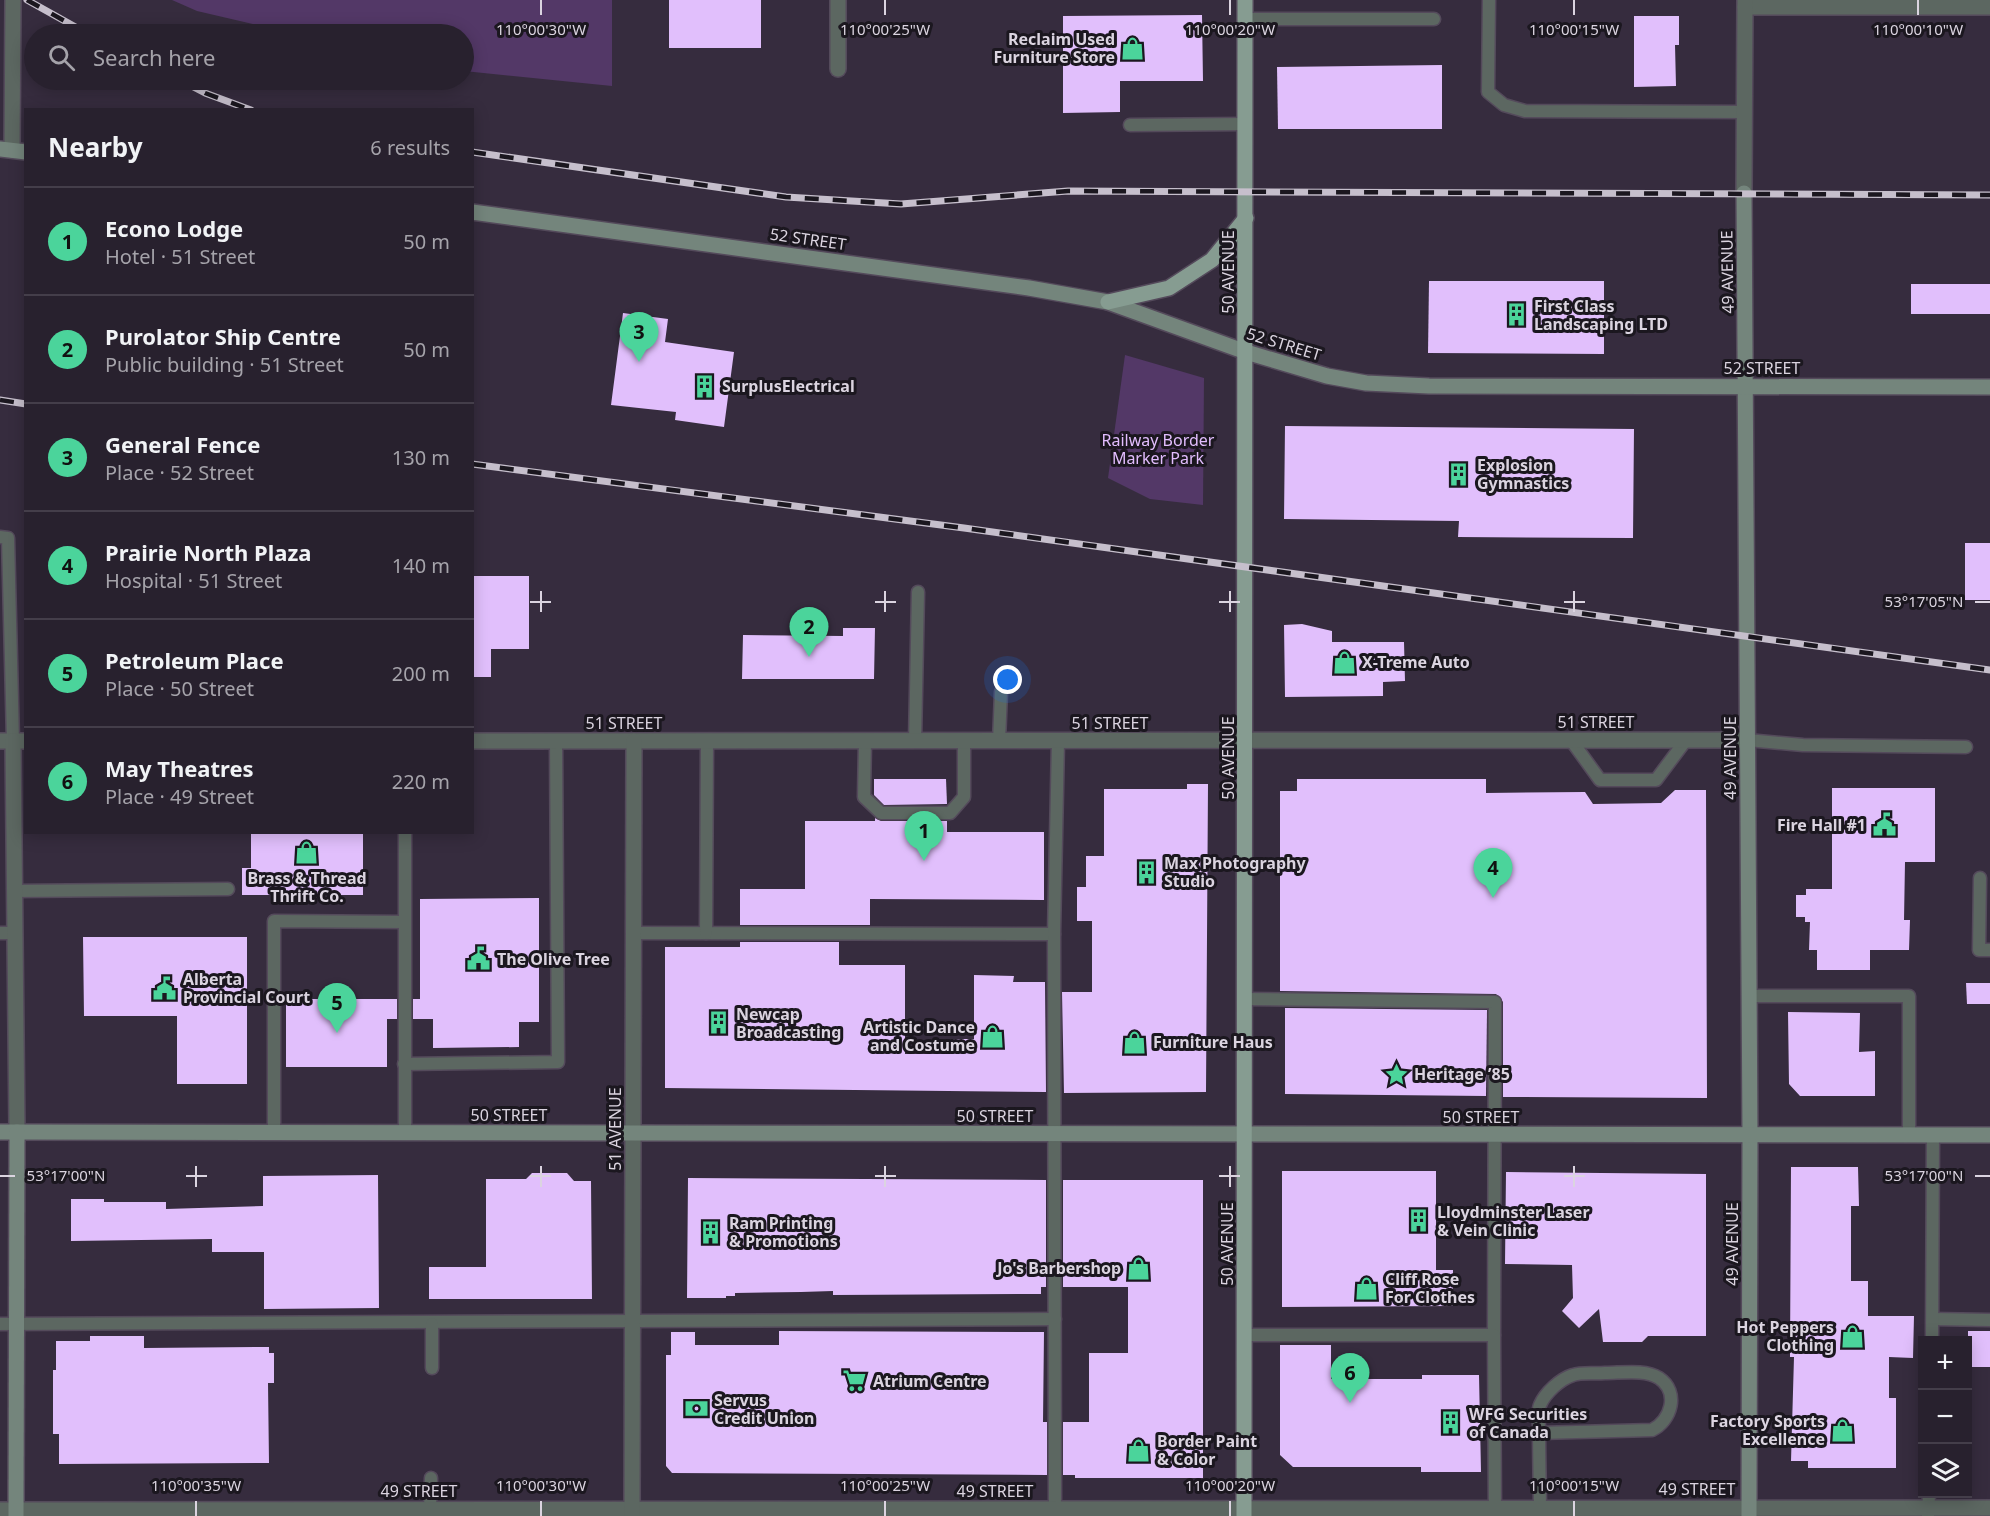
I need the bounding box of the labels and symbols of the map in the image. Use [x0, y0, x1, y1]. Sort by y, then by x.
text: 110°00'30"W [496, 19, 586, 39]
text: 110°00'25"W [840, 19, 930, 39]
text: 110°00'20"W [1185, 19, 1275, 39]
text: 110°00'15"W [1529, 19, 1619, 39]
text: 110°00'10"W [1873, 19, 1963, 39]
place label: Reclaim Used Furniture Store [993, 28, 1115, 68]
shop icon: Reclaim Used Furniture Store [1120, 35, 1146, 61]
street label: 52 STREET [768, 223, 848, 255]
street label: 50 AVENUE [1217, 230, 1239, 314]
street label: 49 AVENUE [1715, 230, 1739, 314]
place label: First Class Landscaping LTD [1534, 295, 1668, 335]
building icon: First Class Landscaping LTD [1503, 302, 1529, 328]
pin: 3 [620, 312, 658, 362]
street label: 52 STREET [1244, 322, 1324, 366]
street label: 52 STREET [1724, 357, 1800, 379]
building icon: SurplusElectrical [691, 373, 717, 399]
place label: SurplusElectrical [722, 375, 855, 397]
park label: Railway Border Marker Park [1102, 429, 1215, 469]
place label: Explosion Gymnastics [1477, 454, 1569, 494]
building icon: Explosion Gymnastics [1446, 461, 1472, 487]
text: 53°17'05"N [1885, 591, 1963, 611]
pin: 2 [790, 608, 828, 657]
shop icon: X-Treme Auto [1331, 649, 1357, 675]
place label: X-Treme Auto [1362, 651, 1470, 673]
your location [993, 665, 1022, 694]
street label: 51 STREET [1558, 711, 1634, 733]
street label: 51 STREET [586, 712, 662, 734]
street label: 51 STREET [1072, 712, 1148, 734]
street label: 50 AVENUE [1217, 716, 1239, 800]
street label: 49 AVENUE [1719, 716, 1741, 800]
pin: 1 [904, 812, 944, 861]
public building icon: Fire Hall #1 [1871, 812, 1897, 838]
place label: Fire Hall #1 [1777, 814, 1866, 836]
shop icon: Brass & Thread Thrift Co. [294, 840, 320, 866]
pin: 4 [1474, 848, 1512, 898]
place label: Max Photography Studio [1164, 852, 1306, 892]
building icon: Max Photography Studio [1133, 859, 1159, 885]
place label: Brass & Thread Thrift Co. [247, 867, 367, 907]
public building icon: The Olive Tree [466, 946, 492, 972]
place label: The Olive Tree [497, 948, 610, 970]
place label: Alberta Provincial Court [183, 968, 310, 1008]
public building icon: Alberta Provincial Court [152, 975, 178, 1001]
pin: 5 [318, 984, 356, 1033]
place label: Newcap Broadcasting [736, 1003, 841, 1043]
building icon: Newcap Broadcasting [705, 1010, 731, 1036]
place label: Artistic Dance and Costume [863, 1016, 975, 1056]
shop icon: Artistic Dance and Costume [980, 1023, 1006, 1049]
shop icon: Furniture Haus [1122, 1029, 1148, 1055]
place label: Furniture Haus [1153, 1031, 1273, 1053]
place icon: Heritage ’85 [1383, 1061, 1409, 1087]
place label: Heritage ’85 [1414, 1063, 1510, 1085]
street label: 51 AVENUE [604, 1087, 626, 1171]
street label: 50 STREET [471, 1104, 547, 1126]
street label: 50 STREET [957, 1105, 1033, 1127]
street label: 50 STREET [1443, 1106, 1519, 1128]
text: 53°17'00"N [27, 1165, 105, 1185]
text: 53°17'00"N [1885, 1165, 1963, 1185]
place label: Lloydminster Laser & Vein Clinic [1437, 1201, 1590, 1241]
street label: 50 AVENUE [1216, 1202, 1238, 1286]
street label: 49 AVENUE [1721, 1202, 1743, 1286]
building icon: Lloydminster Laser & Vein Clinic [1406, 1208, 1432, 1234]
place label: Ram Printing & Promotions [729, 1212, 838, 1252]
building icon: Ram Printing & Promotions [698, 1219, 724, 1245]
shop icon: Jo's Barbershop [1126, 1255, 1152, 1281]
place label: Jo's Barbershop [995, 1257, 1121, 1279]
place label: Cliff Rose For Clothes [1385, 1268, 1475, 1308]
shop icon: Cliff Rose For Clothes [1354, 1275, 1380, 1301]
place label: Hot Peppers Clothing [1736, 1316, 1834, 1356]
shop icon: Hot Peppers Clothing [1839, 1323, 1865, 1349]
pin: 6 [1330, 1354, 1370, 1403]
supermarket icon: Atrium Centre [842, 1368, 868, 1394]
place label: Atrium Centre [873, 1370, 987, 1392]
place label: Servus Credit Union [714, 1389, 814, 1429]
bank icon: Servus Credit Union [683, 1396, 709, 1422]
place label: WFG Securities of Canada [1469, 1403, 1587, 1443]
building icon: WFG Securities of Canada [1438, 1410, 1464, 1436]
place label: Factory Sports Excellence [1710, 1410, 1825, 1450]
shop icon: Factory Sports Excellence [1830, 1417, 1856, 1443]
place label: Border Paint & Color [1157, 1430, 1257, 1470]
shop icon: Border Paint & Color [1126, 1437, 1152, 1463]
text: 110°00'35"W [151, 1475, 241, 1495]
text: 110°00'30"W [496, 1475, 586, 1495]
text: 110°00'25"W [840, 1475, 930, 1495]
text: 110°00'20"W [1185, 1475, 1275, 1495]
text: 110°00'15"W [1529, 1475, 1619, 1495]
street label: 49 STREET [1659, 1478, 1735, 1500]
street label: 49 STREET [381, 1480, 457, 1502]
street label: 49 STREET [957, 1480, 1033, 1502]

